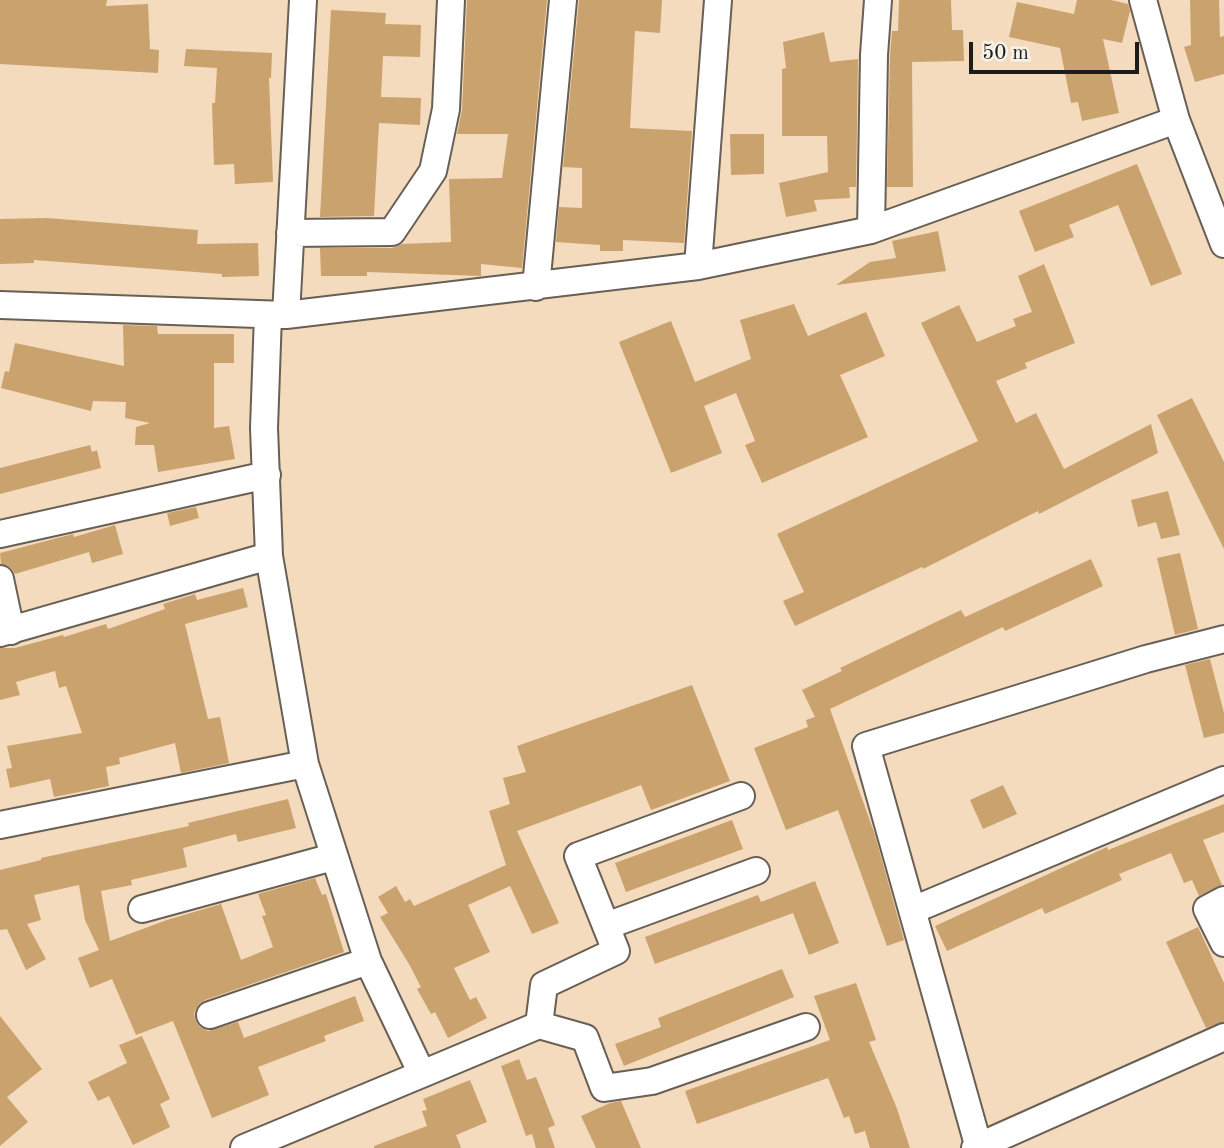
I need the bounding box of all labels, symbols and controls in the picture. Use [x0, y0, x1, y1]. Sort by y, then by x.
scale bar [972, 28, 1142, 72]
text: 50 m [982, 43, 1029, 64]

